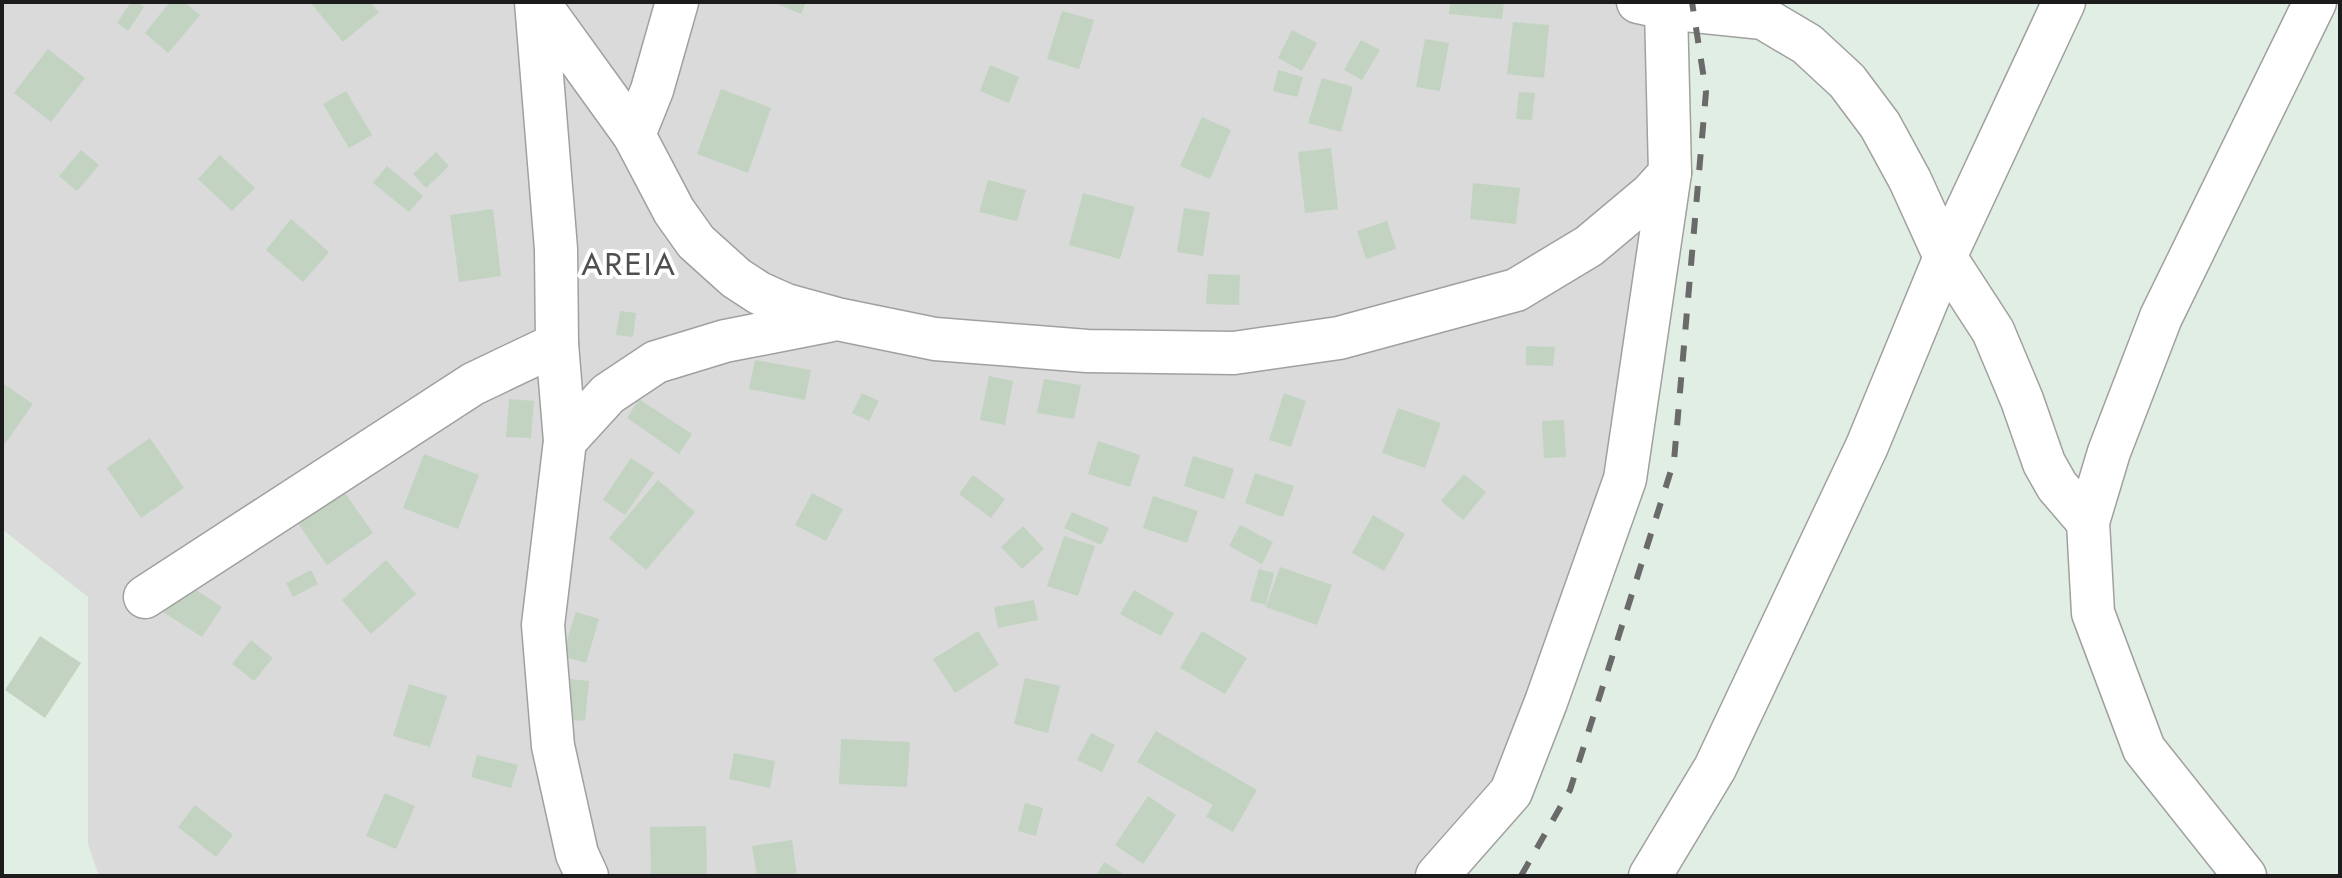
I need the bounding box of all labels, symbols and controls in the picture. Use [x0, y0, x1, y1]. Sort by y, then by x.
district label: AREIA [581, 241, 677, 287]

